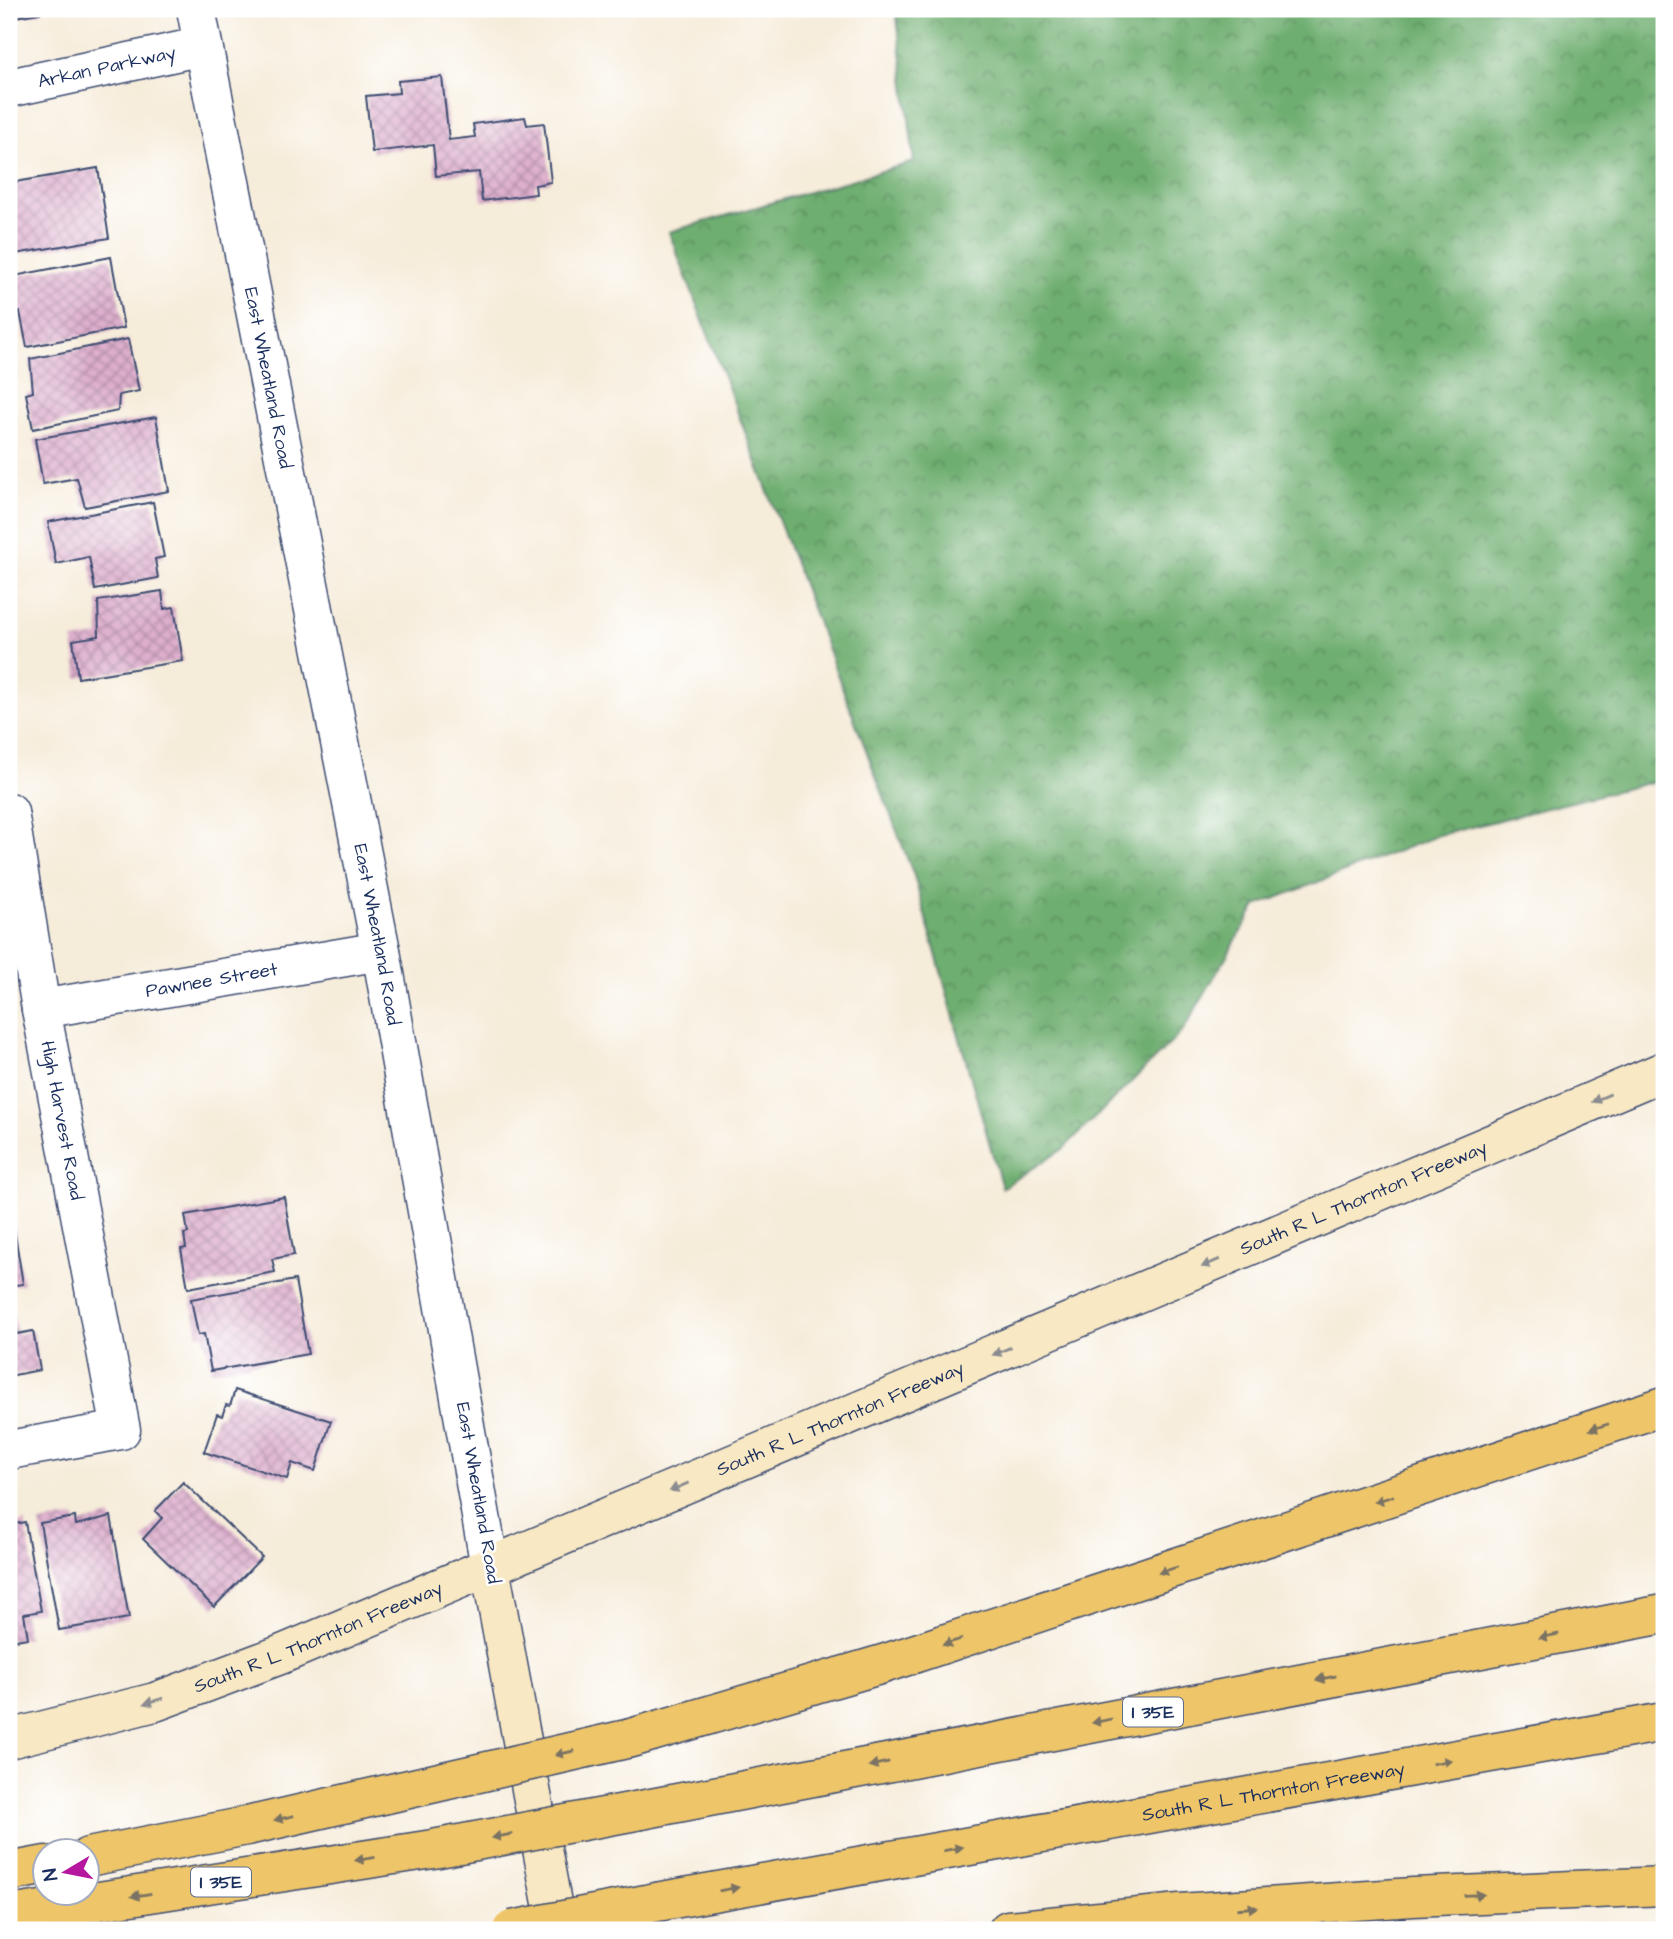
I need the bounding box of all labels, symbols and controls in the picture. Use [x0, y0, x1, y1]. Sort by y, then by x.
street label: Arkan Parkway [35, 39, 179, 95]
street label: East Wheatland Road [237, 285, 299, 471]
street label: East Wheatland Road [347, 842, 407, 1027]
street label: Pawnee Street [143, 955, 280, 1004]
street label: High Harvest Road [34, 1039, 91, 1203]
one-way arrow [1591, 1093, 1612, 1104]
street label: South R L Thornton Freeway [1235, 1133, 1492, 1262]
one-way arrow [1200, 1257, 1221, 1268]
one-way arrow [991, 1346, 1012, 1357]
street label: South R L Thornton Freeway [712, 1354, 969, 1483]
street label: East Wheatland Road [449, 1400, 507, 1586]
one-way arrow [1589, 1422, 1610, 1433]
one-way arrow [669, 1481, 689, 1493]
one-way arrow [1373, 1494, 1394, 1505]
one-way arrow [1157, 1565, 1178, 1576]
street label: South R L Thornton Freeway [190, 1574, 447, 1700]
one-way arrow [1538, 1630, 1560, 1641]
one-way arrow [941, 1637, 962, 1647]
one-way arrow [1314, 1673, 1336, 1684]
one-way arrow [144, 1697, 165, 1707]
road number: I 35E [1123, 1698, 1183, 1727]
one-way arrow [1091, 1716, 1113, 1727]
one-way arrow [554, 1748, 576, 1759]
street label: South R L Thornton Freeway [1140, 1755, 1408, 1828]
one-way arrow [1431, 1756, 1453, 1767]
one-way arrow [868, 1759, 890, 1770]
one-way arrow [273, 1812, 295, 1823]
one-way arrow [491, 1830, 513, 1841]
north arrow [32, 1838, 102, 1908]
one-way arrow [942, 1843, 964, 1854]
one-way arrow [354, 1854, 376, 1865]
text: N [36, 1866, 65, 1883]
road number: I 35E [191, 1868, 251, 1896]
one-way arrow [718, 1883, 740, 1894]
one-way arrow [130, 1889, 152, 1900]
one-way arrow [1463, 1889, 1485, 1900]
one-way arrow [1236, 1902, 1258, 1913]

